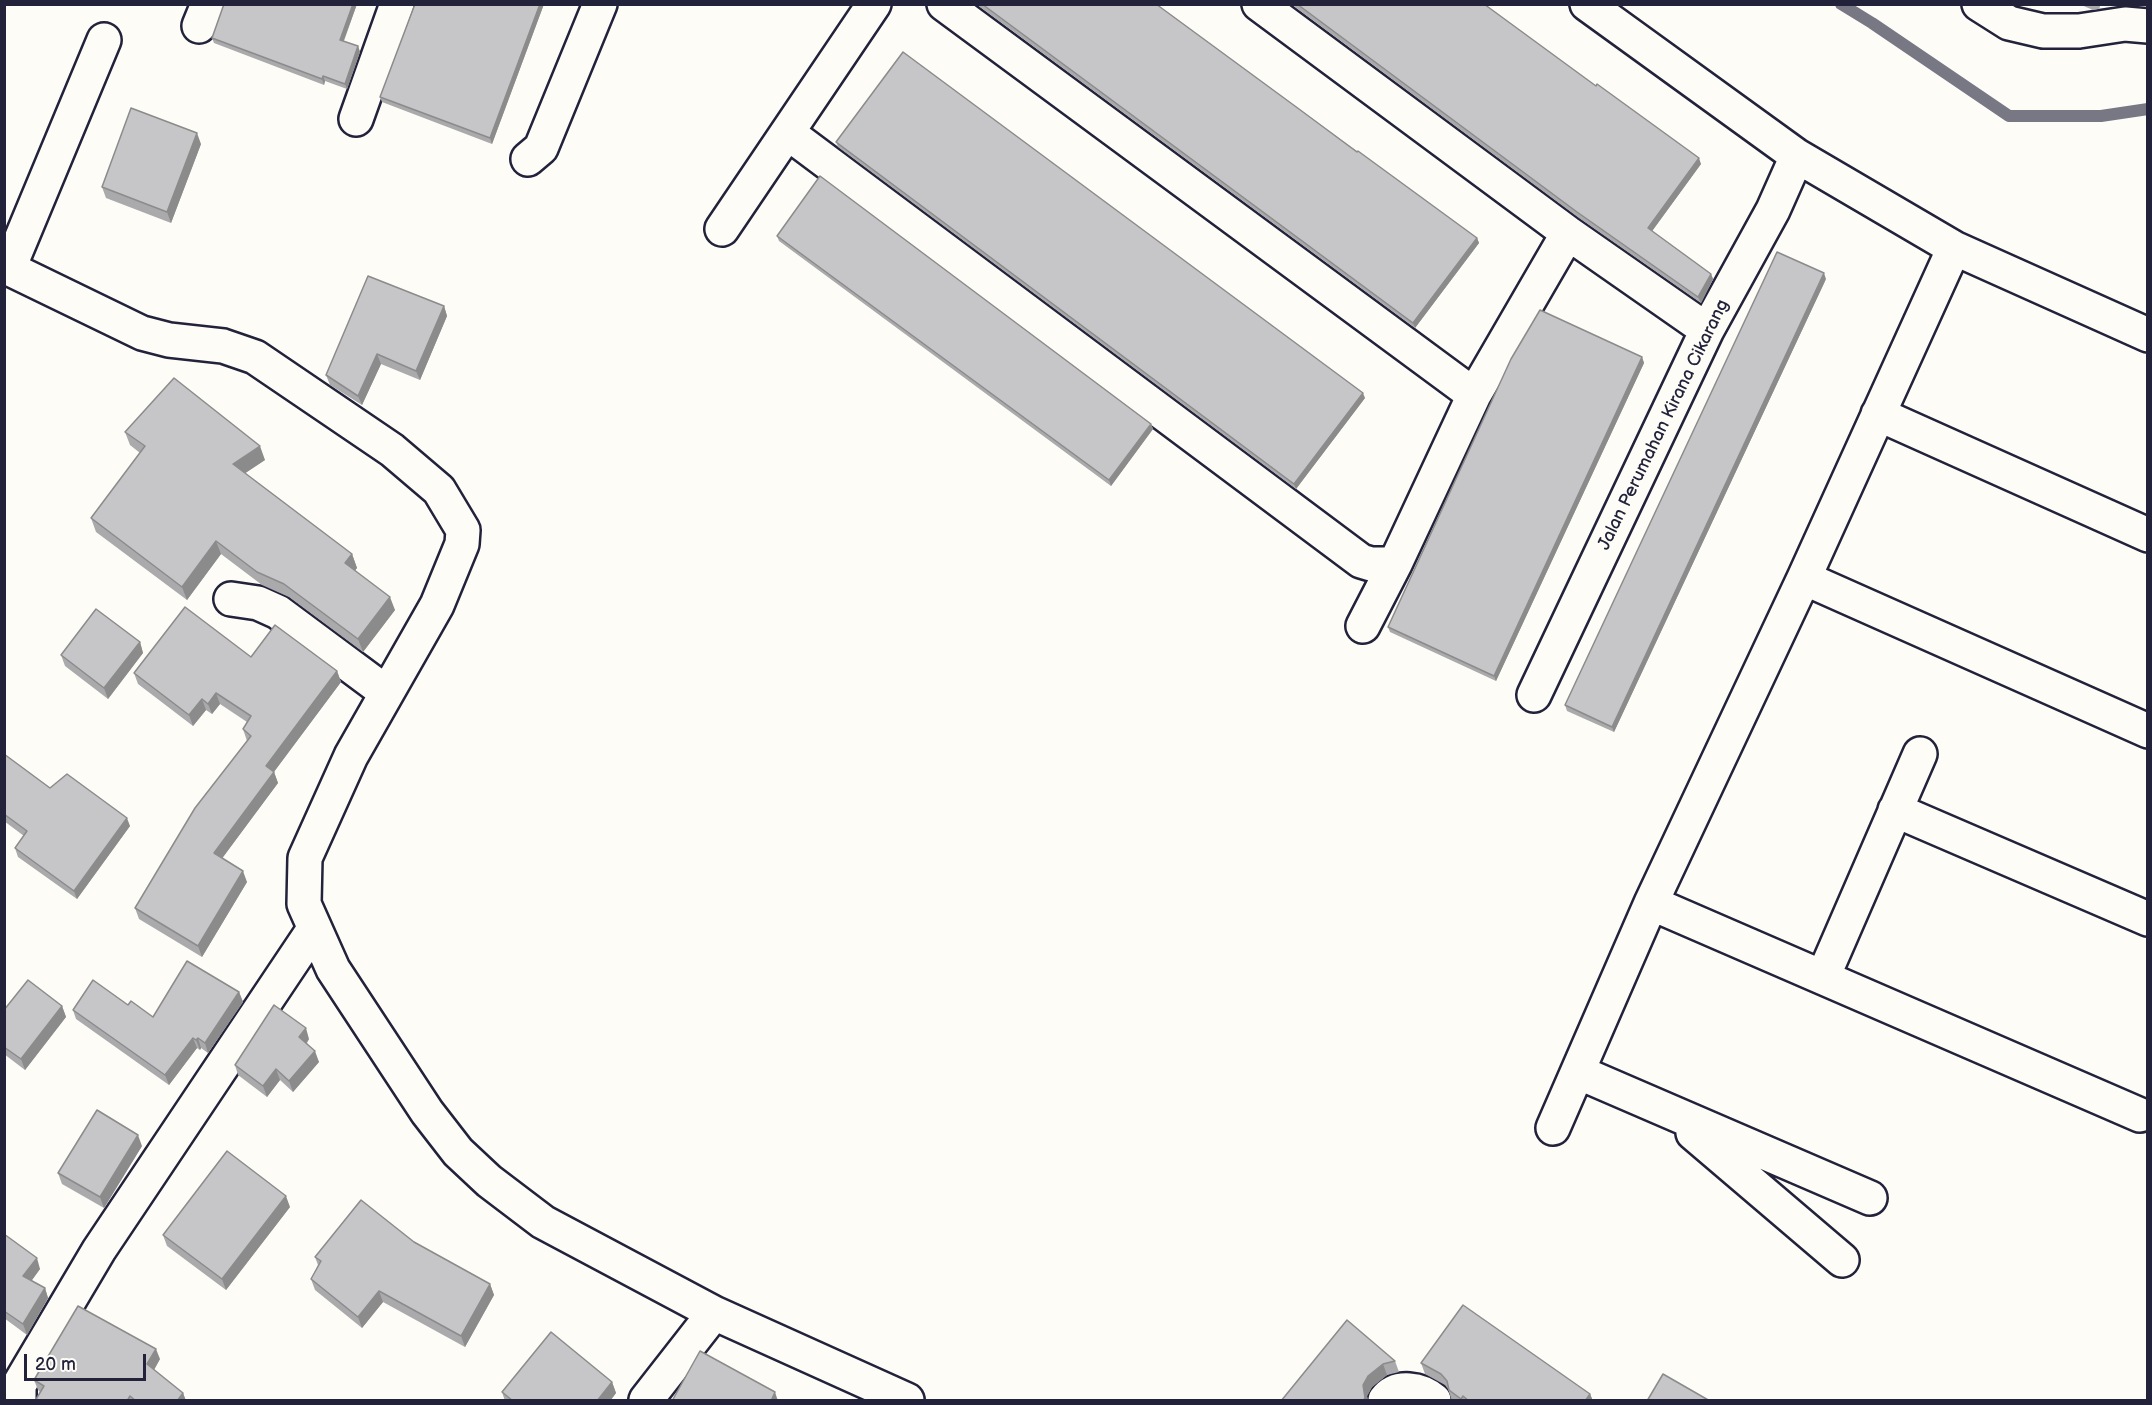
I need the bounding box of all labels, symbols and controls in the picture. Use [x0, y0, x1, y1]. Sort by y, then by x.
street label: Jalan Perumahan Kirana Cikarang [1594, 296, 1734, 554]
scale bar [27, 1342, 148, 1380]
text: 20 m [35, 1354, 76, 1375]

